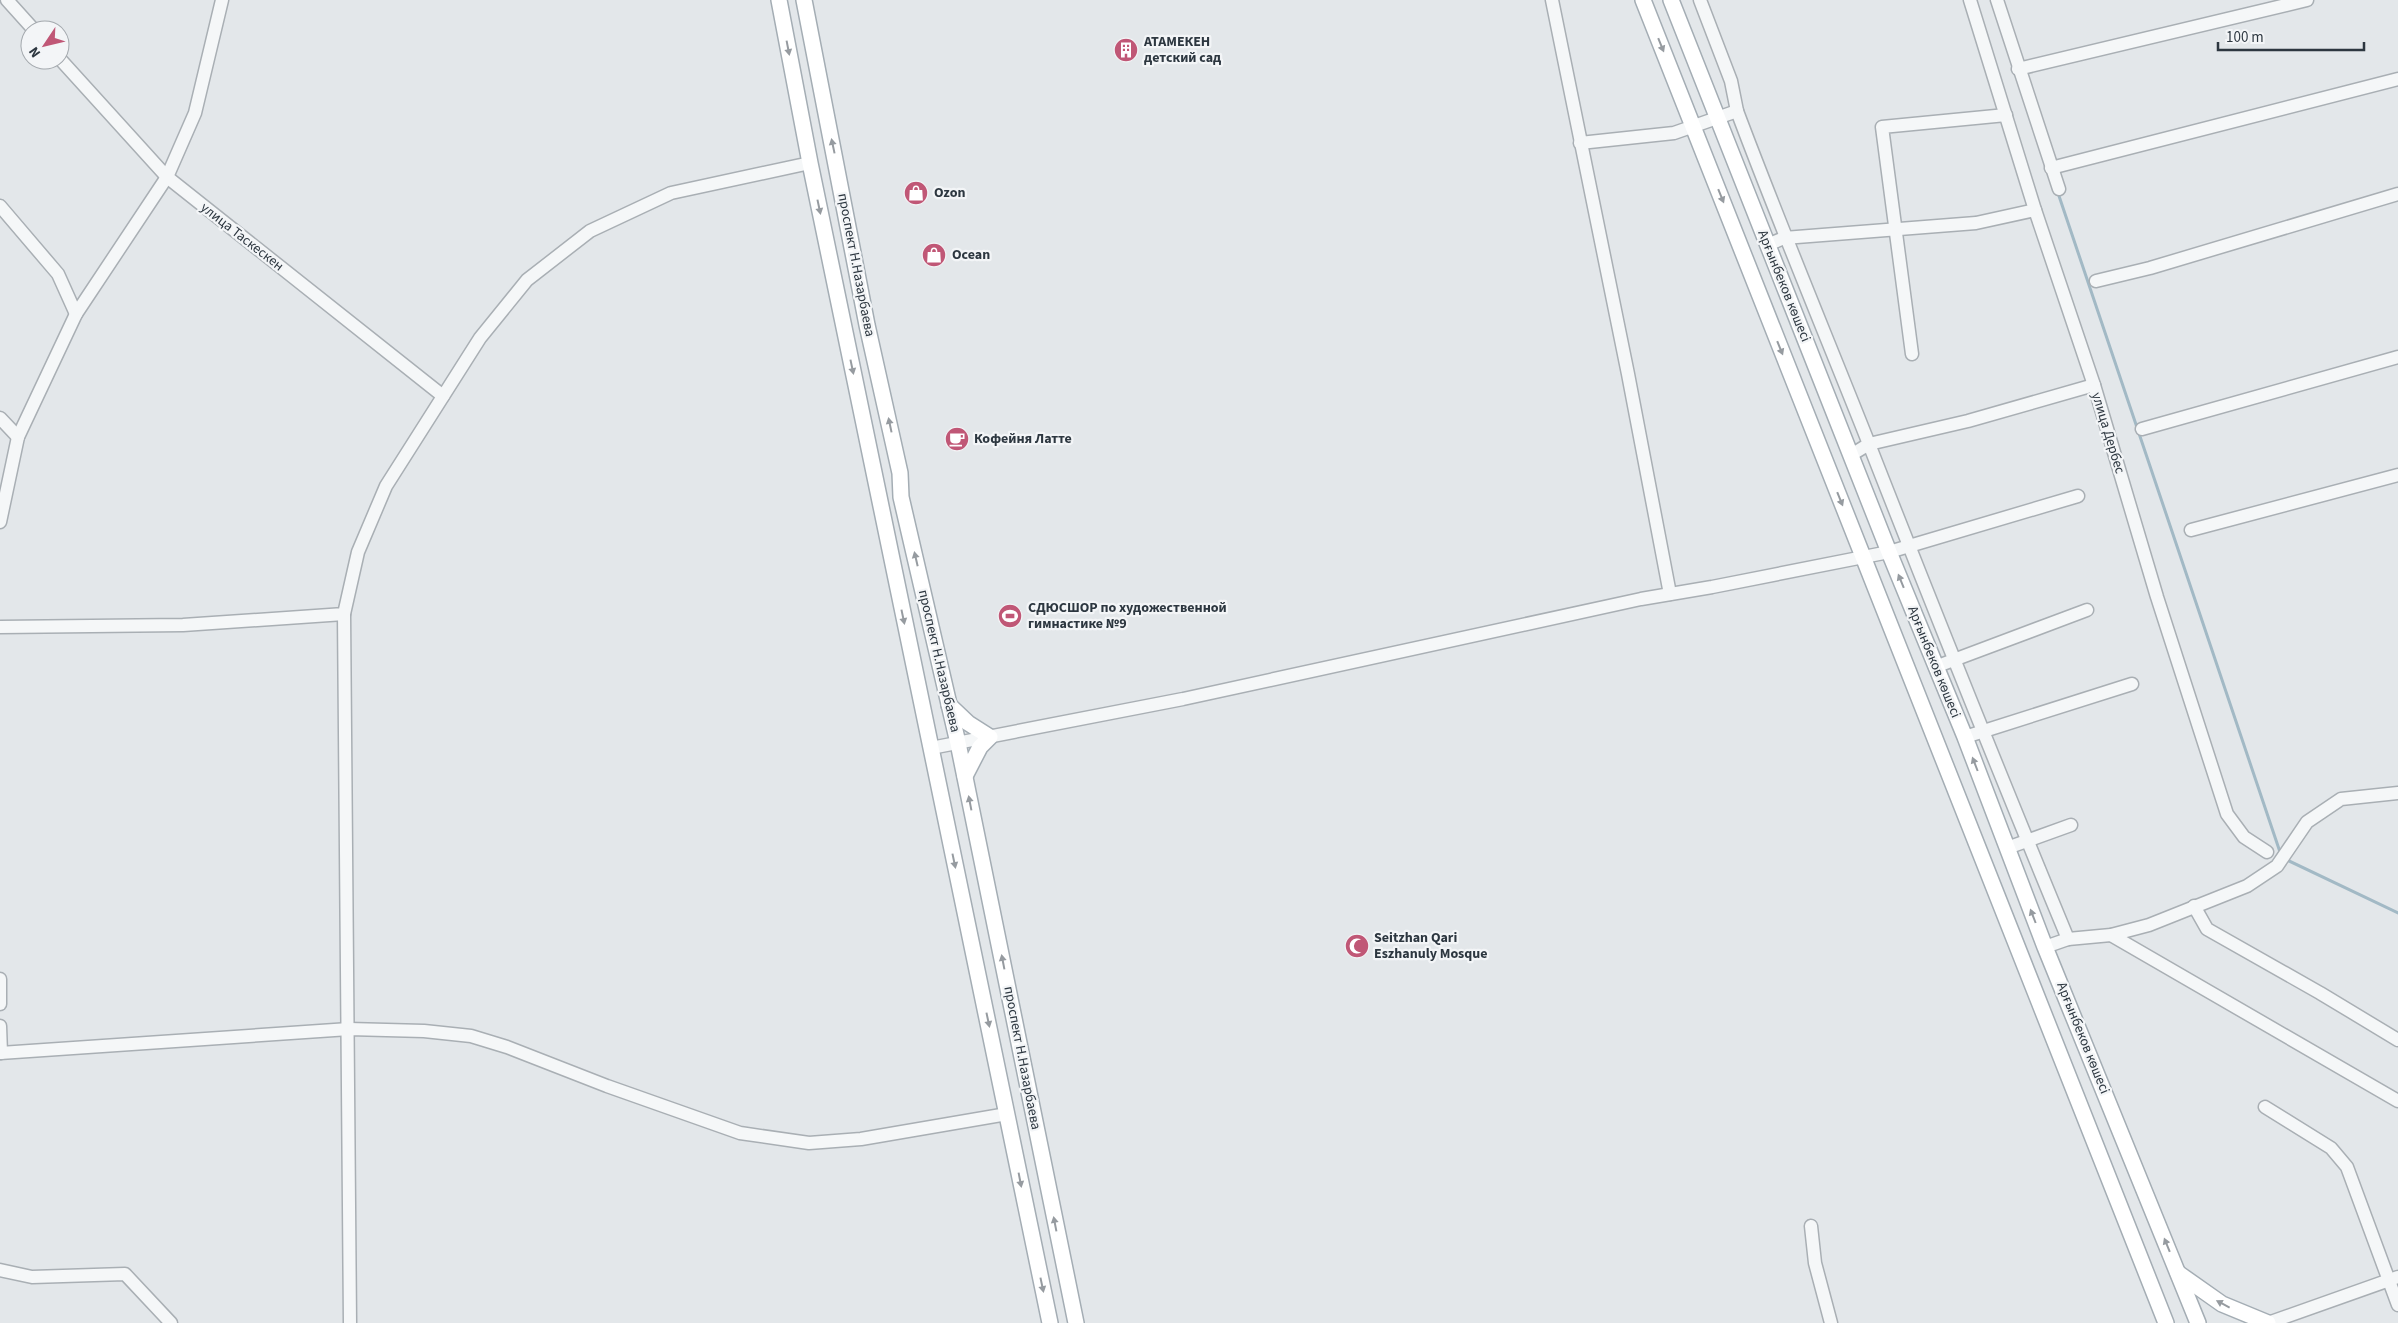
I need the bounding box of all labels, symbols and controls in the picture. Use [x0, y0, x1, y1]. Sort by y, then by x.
north arrow [20, 20, 70, 70]
scale bar [2218, 20, 2364, 52]
text: 100 m [2226, 27, 2264, 48]
place label: АТАМЕКЕН детский сад [1143, 32, 1222, 68]
building icon: АТАМЕКЕН детский сад [1113, 37, 1139, 63]
one-way arrow [1657, 38, 1665, 53]
one-way arrow [784, 40, 792, 56]
text: N [24, 42, 46, 61]
one-way arrow [829, 138, 837, 154]
shop icon: Ozon [903, 180, 929, 206]
place label: Ozon [934, 183, 965, 203]
one-way arrow [1717, 189, 1725, 204]
street label: проспект Н.Назарбаева [832, 192, 880, 338]
street label: улица Таскескен [196, 198, 288, 276]
one-way arrow [815, 200, 823, 215]
street label: Арғынбеков көшесі [1752, 227, 1816, 345]
shop icon: Ocean [921, 242, 947, 268]
place label: Ocean [952, 245, 990, 265]
one-way arrow [1777, 340, 1785, 355]
one-way arrow [848, 359, 856, 375]
street label: улица Дербес [2086, 390, 2130, 477]
one-way arrow [885, 417, 893, 433]
cafe icon: Кофейня Латте [944, 426, 970, 452]
place label: Кофейня Латте [974, 429, 1072, 449]
one-way arrow [1836, 492, 1844, 507]
one-way arrow [912, 552, 920, 567]
one-way arrow [1897, 574, 1904, 589]
street label: проспект Н.Назарбаева [913, 588, 965, 734]
place label: СДЮСШОР по художественной гимнастике №9 [1028, 598, 1227, 634]
sports icon: СДЮСШОР по художественной гимнастике №9 [997, 603, 1023, 629]
street label: Арғынбеков көшесі [1902, 603, 1966, 721]
one-way arrow [900, 609, 908, 625]
one-way arrow [1971, 757, 1978, 772]
one-way arrow [966, 795, 974, 811]
one-way arrow [950, 854, 958, 869]
one-way arrow [2029, 909, 2037, 923]
place label: Seitzhan Qari Eszhanuly Mosque [1374, 928, 1488, 964]
mosque icon: Seitzhan Qari Eszhanuly Mosque [1344, 933, 1370, 959]
one-way arrow [998, 954, 1006, 970]
street label: Арғынбеков көшесі [2051, 979, 2115, 1097]
street label: проспект Н.Назарбаева [998, 985, 1046, 1131]
one-way arrow [984, 1013, 992, 1029]
one-way arrow [1016, 1172, 1024, 1187]
one-way arrow [1051, 1216, 1059, 1232]
one-way arrow [2163, 1237, 2171, 1252]
one-way arrow [1038, 1278, 1046, 1293]
one-way arrow [2216, 1300, 2230, 1308]

